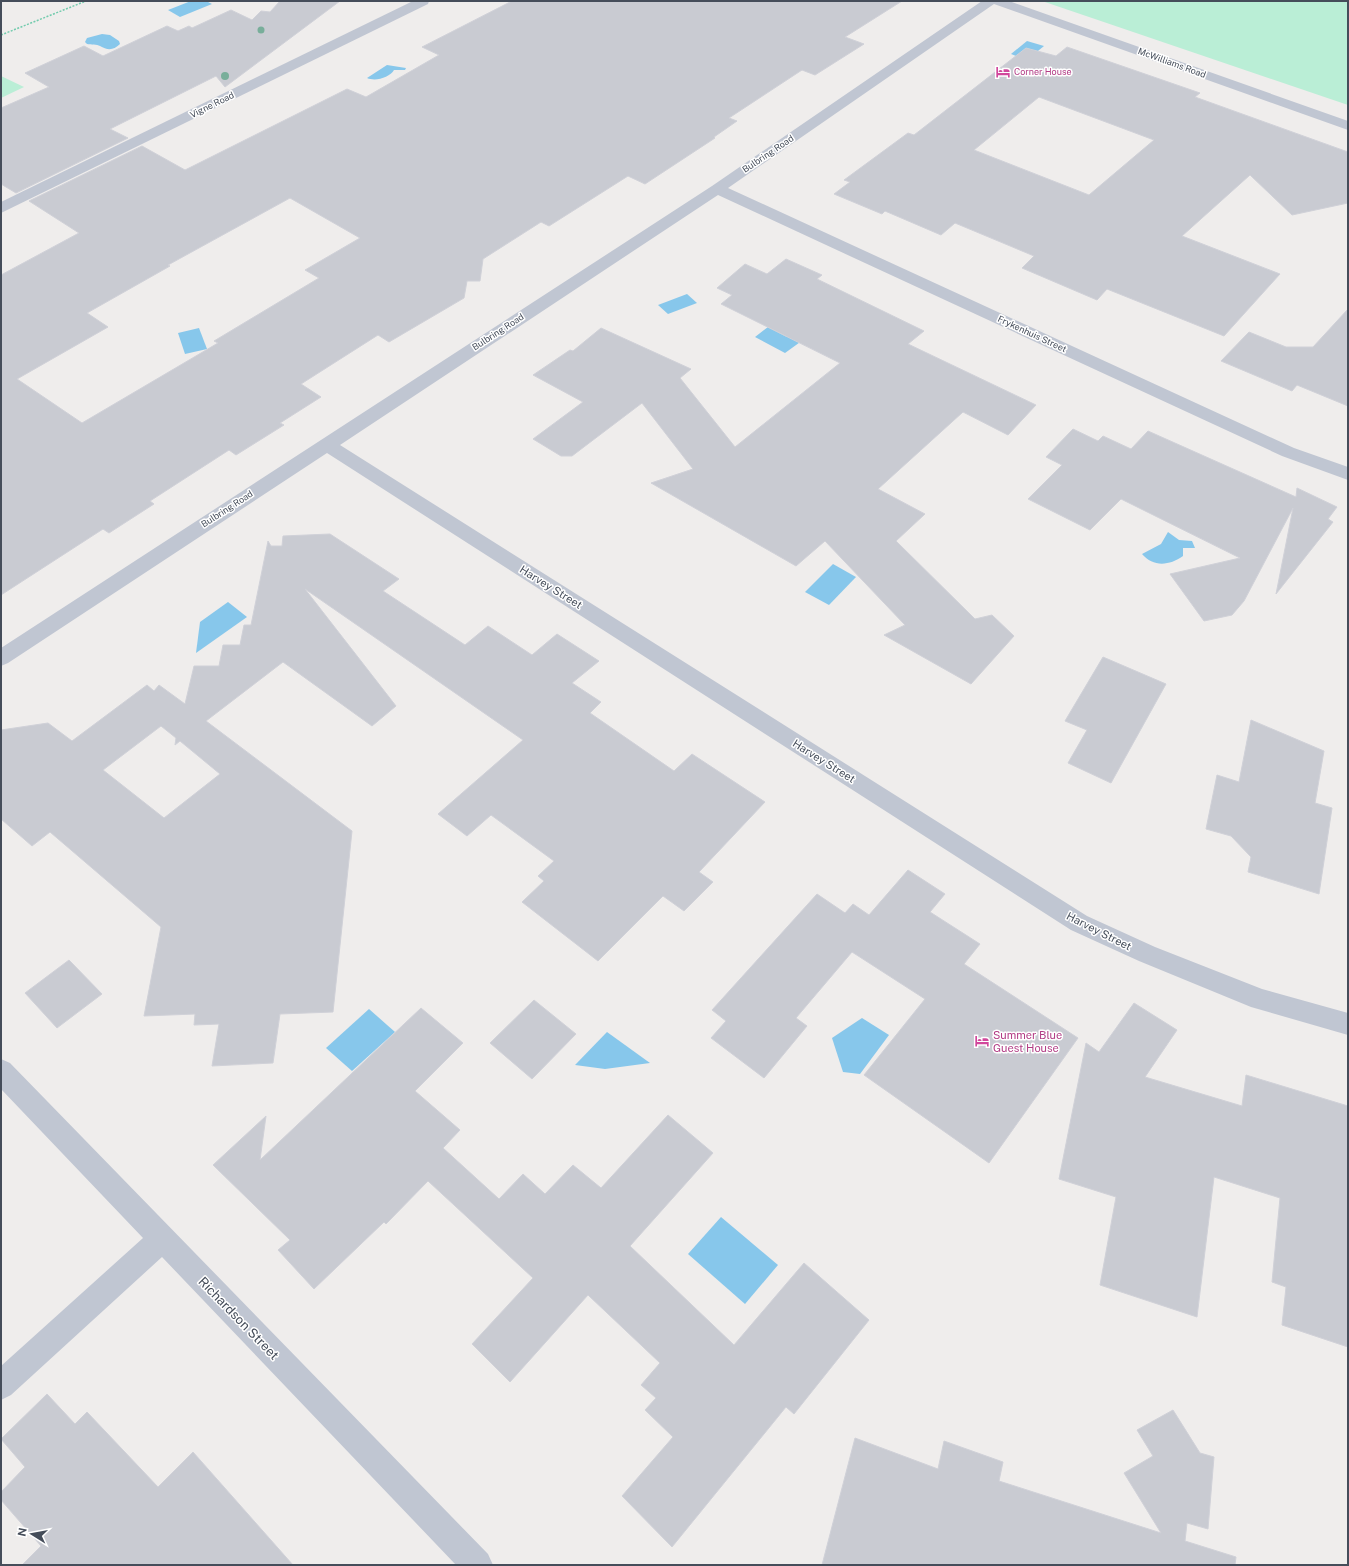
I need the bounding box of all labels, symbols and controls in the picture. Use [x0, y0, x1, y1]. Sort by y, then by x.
street label: McWilliams Road [1137, 45, 1208, 80]
hotel icon: Corner House [995, 64, 1011, 80]
place label: Corner House [1014, 66, 1072, 77]
street label: Vigne Road [188, 89, 236, 120]
street label: Bulbring Road [740, 132, 795, 175]
street label: Bulbring Road [470, 311, 526, 352]
street label: Frykenhuis Street [996, 313, 1069, 355]
street label: Bulbring Road [199, 488, 255, 529]
street label: Harvey Street [518, 563, 584, 611]
street label: Harvey Street [791, 737, 857, 785]
street label: Harvey Street [1065, 909, 1133, 953]
place label: Summer Blue Guest House [993, 1029, 1062, 1054]
hotel icon: Summer Blue Guest House [974, 1033, 990, 1049]
street label: Richardson Street [195, 1274, 282, 1363]
north arrow [12, 1514, 52, 1554]
text: N [15, 1527, 29, 1537]

